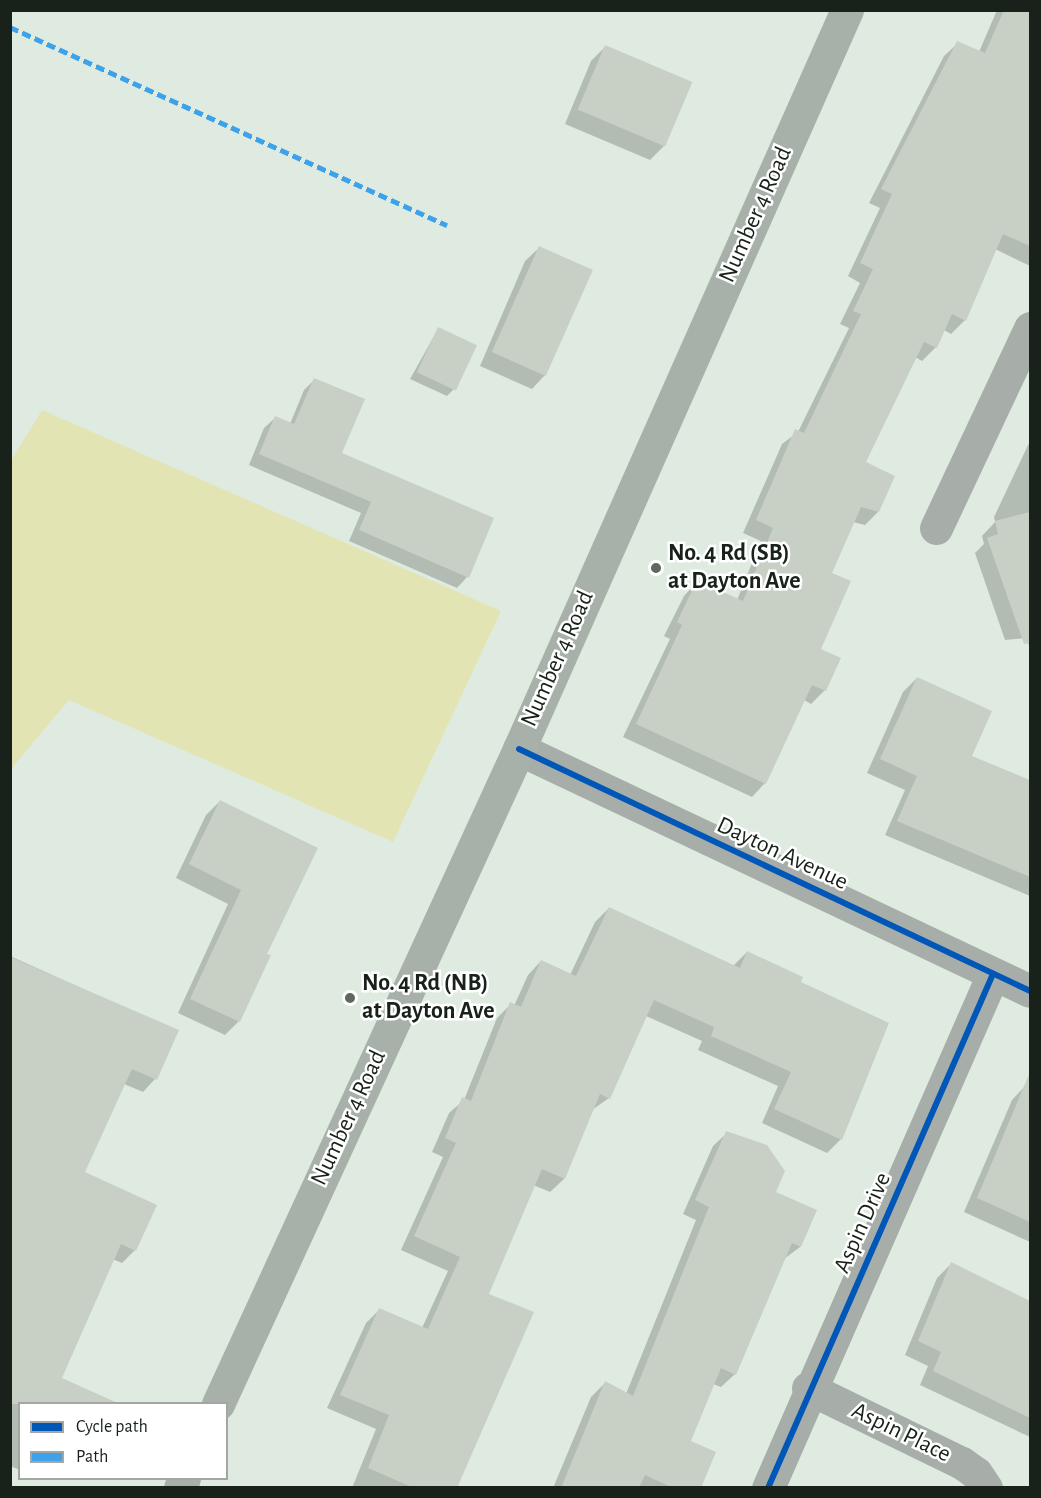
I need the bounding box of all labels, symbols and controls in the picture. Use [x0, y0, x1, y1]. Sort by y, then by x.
street label: Number 4 Road [713, 143, 799, 287]
place label: No. 4 Rd (SB) at Dayton Ave [668, 540, 801, 596]
marker: No. 4 Rd (SB) at Dayton Ave [649, 561, 663, 575]
street label: Number 4 Road [515, 587, 601, 731]
street label: Dayton Avenue [712, 811, 852, 897]
place label: No. 4 Rd (NB) at Dayton Ave [362, 970, 495, 1026]
marker: No. 4 Rd (NB) at Dayton Ave [343, 991, 357, 1005]
street label: Number 4 Road [305, 1046, 393, 1190]
street label: Aspin Drive [828, 1168, 898, 1278]
street label: Aspin Place [847, 1397, 955, 1469]
legend [18, 1402, 228, 1480]
text: Cycle path [76, 1418, 148, 1436]
text: Path [76, 1448, 108, 1466]

